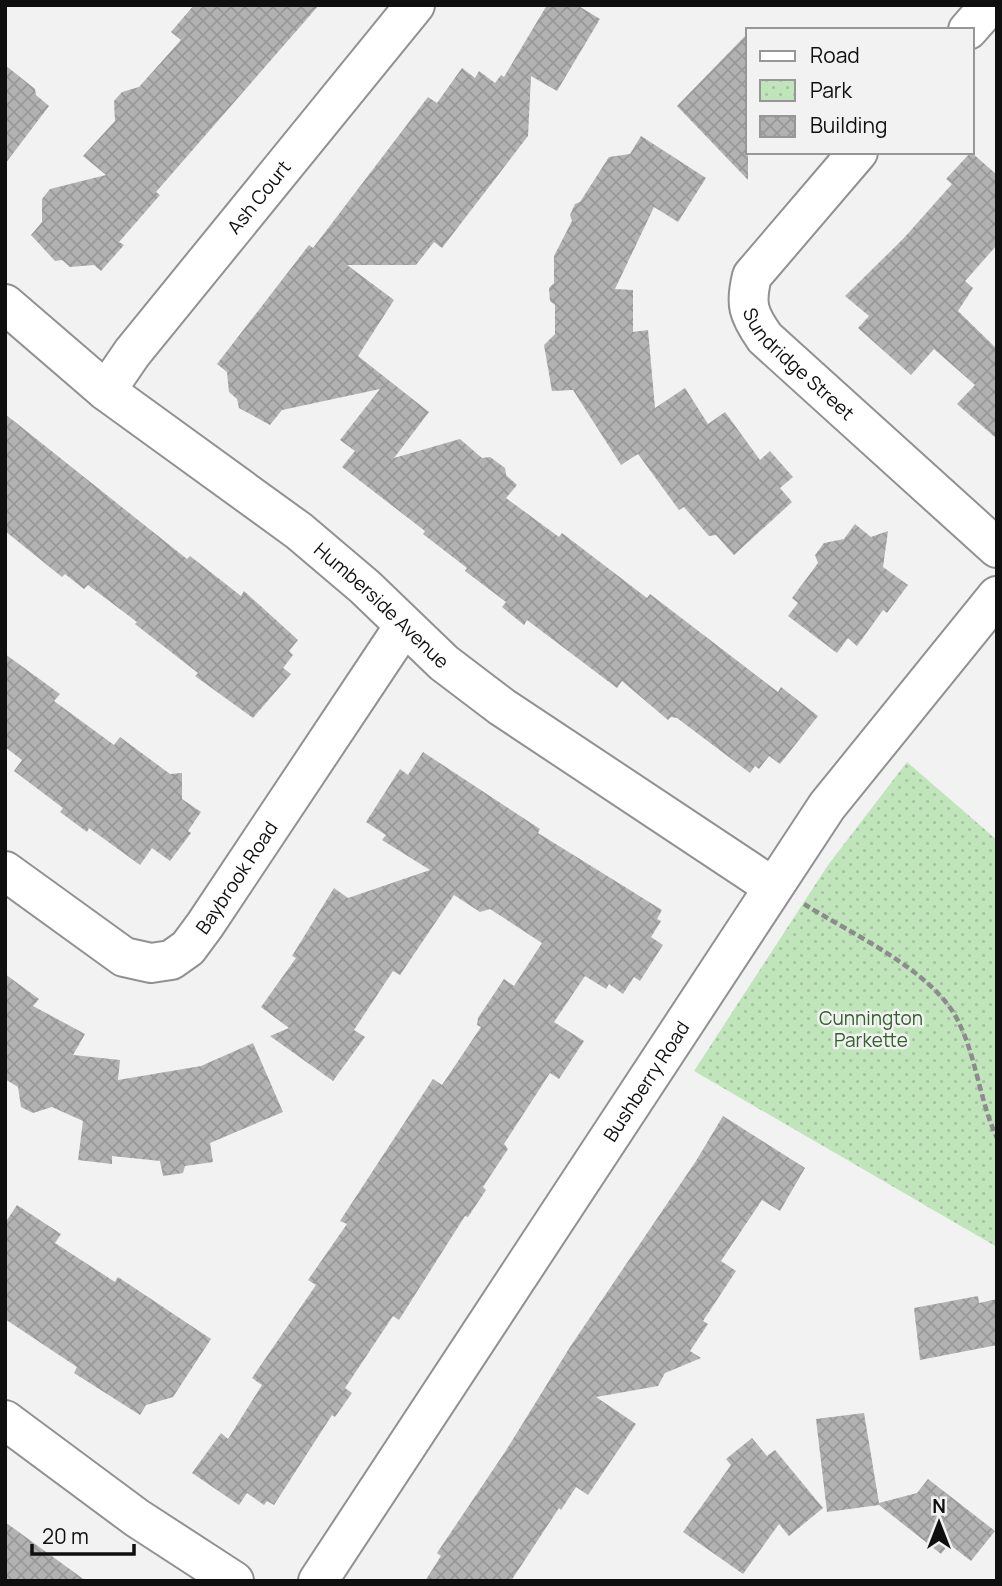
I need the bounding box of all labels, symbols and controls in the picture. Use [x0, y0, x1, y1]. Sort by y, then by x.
legend [746, 28, 974, 154]
text: Road [810, 41, 860, 69]
text: Park [810, 76, 852, 104]
text: Building [810, 111, 887, 139]
street label: Ash Court [221, 155, 297, 239]
street label: Sundridge Street [737, 304, 860, 426]
street label: Humberside Avenue [309, 536, 455, 674]
street label: Baybrook Road [190, 816, 283, 939]
park label: Cunnington Parkette [819, 1005, 923, 1053]
street label: Bushberry Road [597, 1016, 695, 1146]
north arrow [904, 1488, 974, 1558]
text: N [932, 1493, 946, 1519]
scale bar [32, 1512, 133, 1556]
text: 20 m [42, 1522, 89, 1550]

